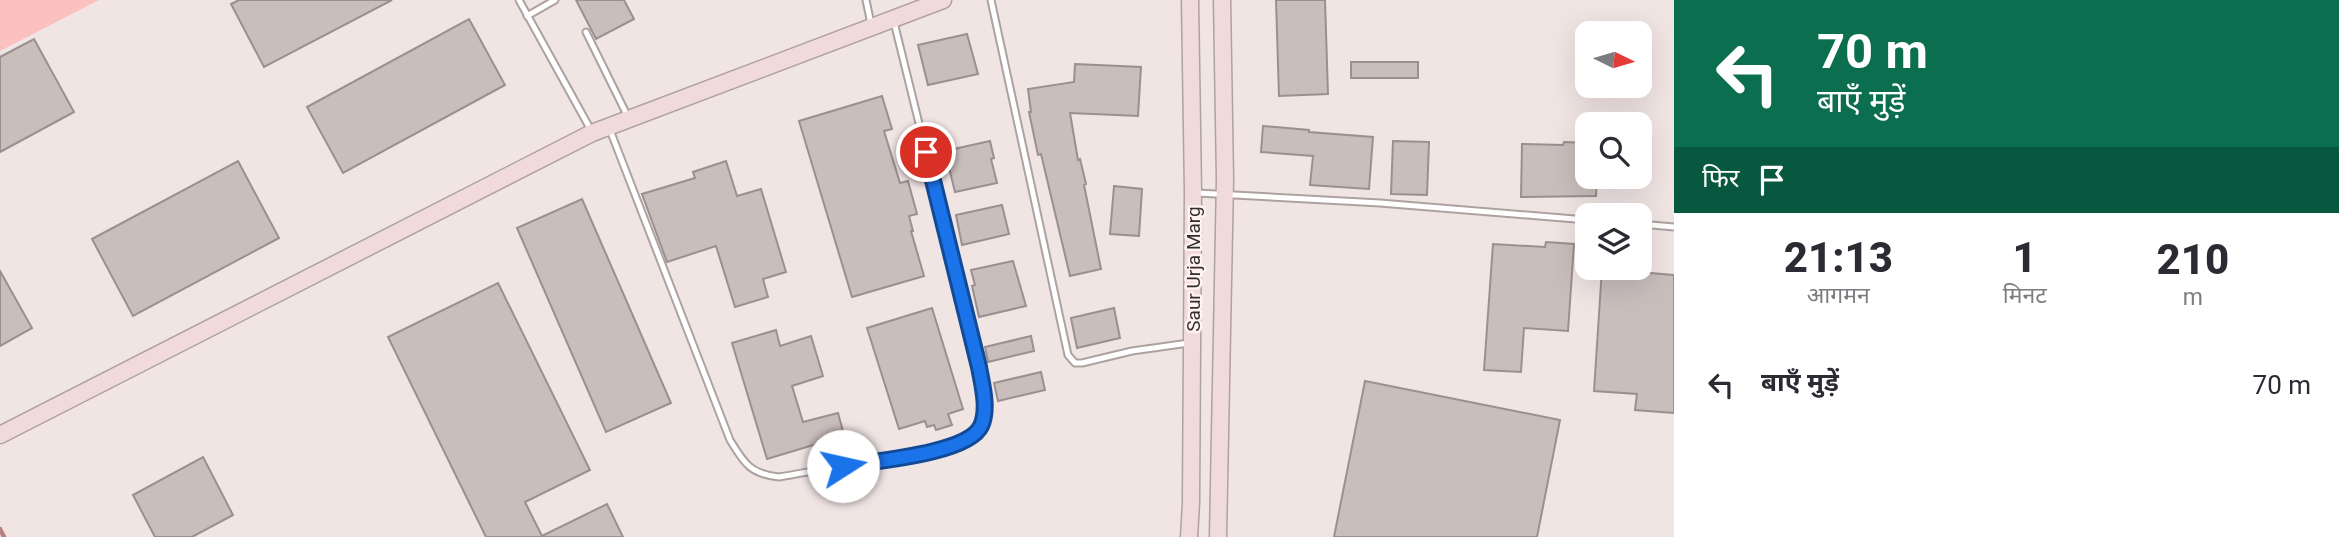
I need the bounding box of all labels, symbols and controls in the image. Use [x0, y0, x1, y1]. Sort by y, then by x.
north arrow [1575, 21, 1652, 98]
map controls [1575, 21, 1652, 280]
text: 70 m [1817, 23, 1928, 80]
icon: left [1702, 28, 1793, 119]
text: बाएँ मुड़ें [1817, 82, 1905, 120]
button: search [1575, 112, 1652, 189]
pin [896, 122, 956, 182]
icon: arrive [907, 133, 945, 171]
icon: arrive [1753, 161, 1791, 199]
text: फिर [1702, 163, 1739, 193]
button: layers [1575, 203, 1652, 280]
street label: Saur Urja Marg [1182, 206, 1205, 332]
text: 21:13 [1784, 233, 1893, 282]
text: 1 [2013, 233, 2037, 282]
text: 210 [2157, 235, 2229, 284]
text: आगमन [1807, 282, 1870, 309]
text: मिनट [2003, 282, 2047, 309]
text: m [2183, 284, 2203, 311]
icon: left [1702, 366, 1740, 404]
text: बाएँ मुड़ें [1761, 367, 1839, 397]
text: 70 m [2253, 370, 2311, 400]
position arrow [806, 429, 880, 503]

